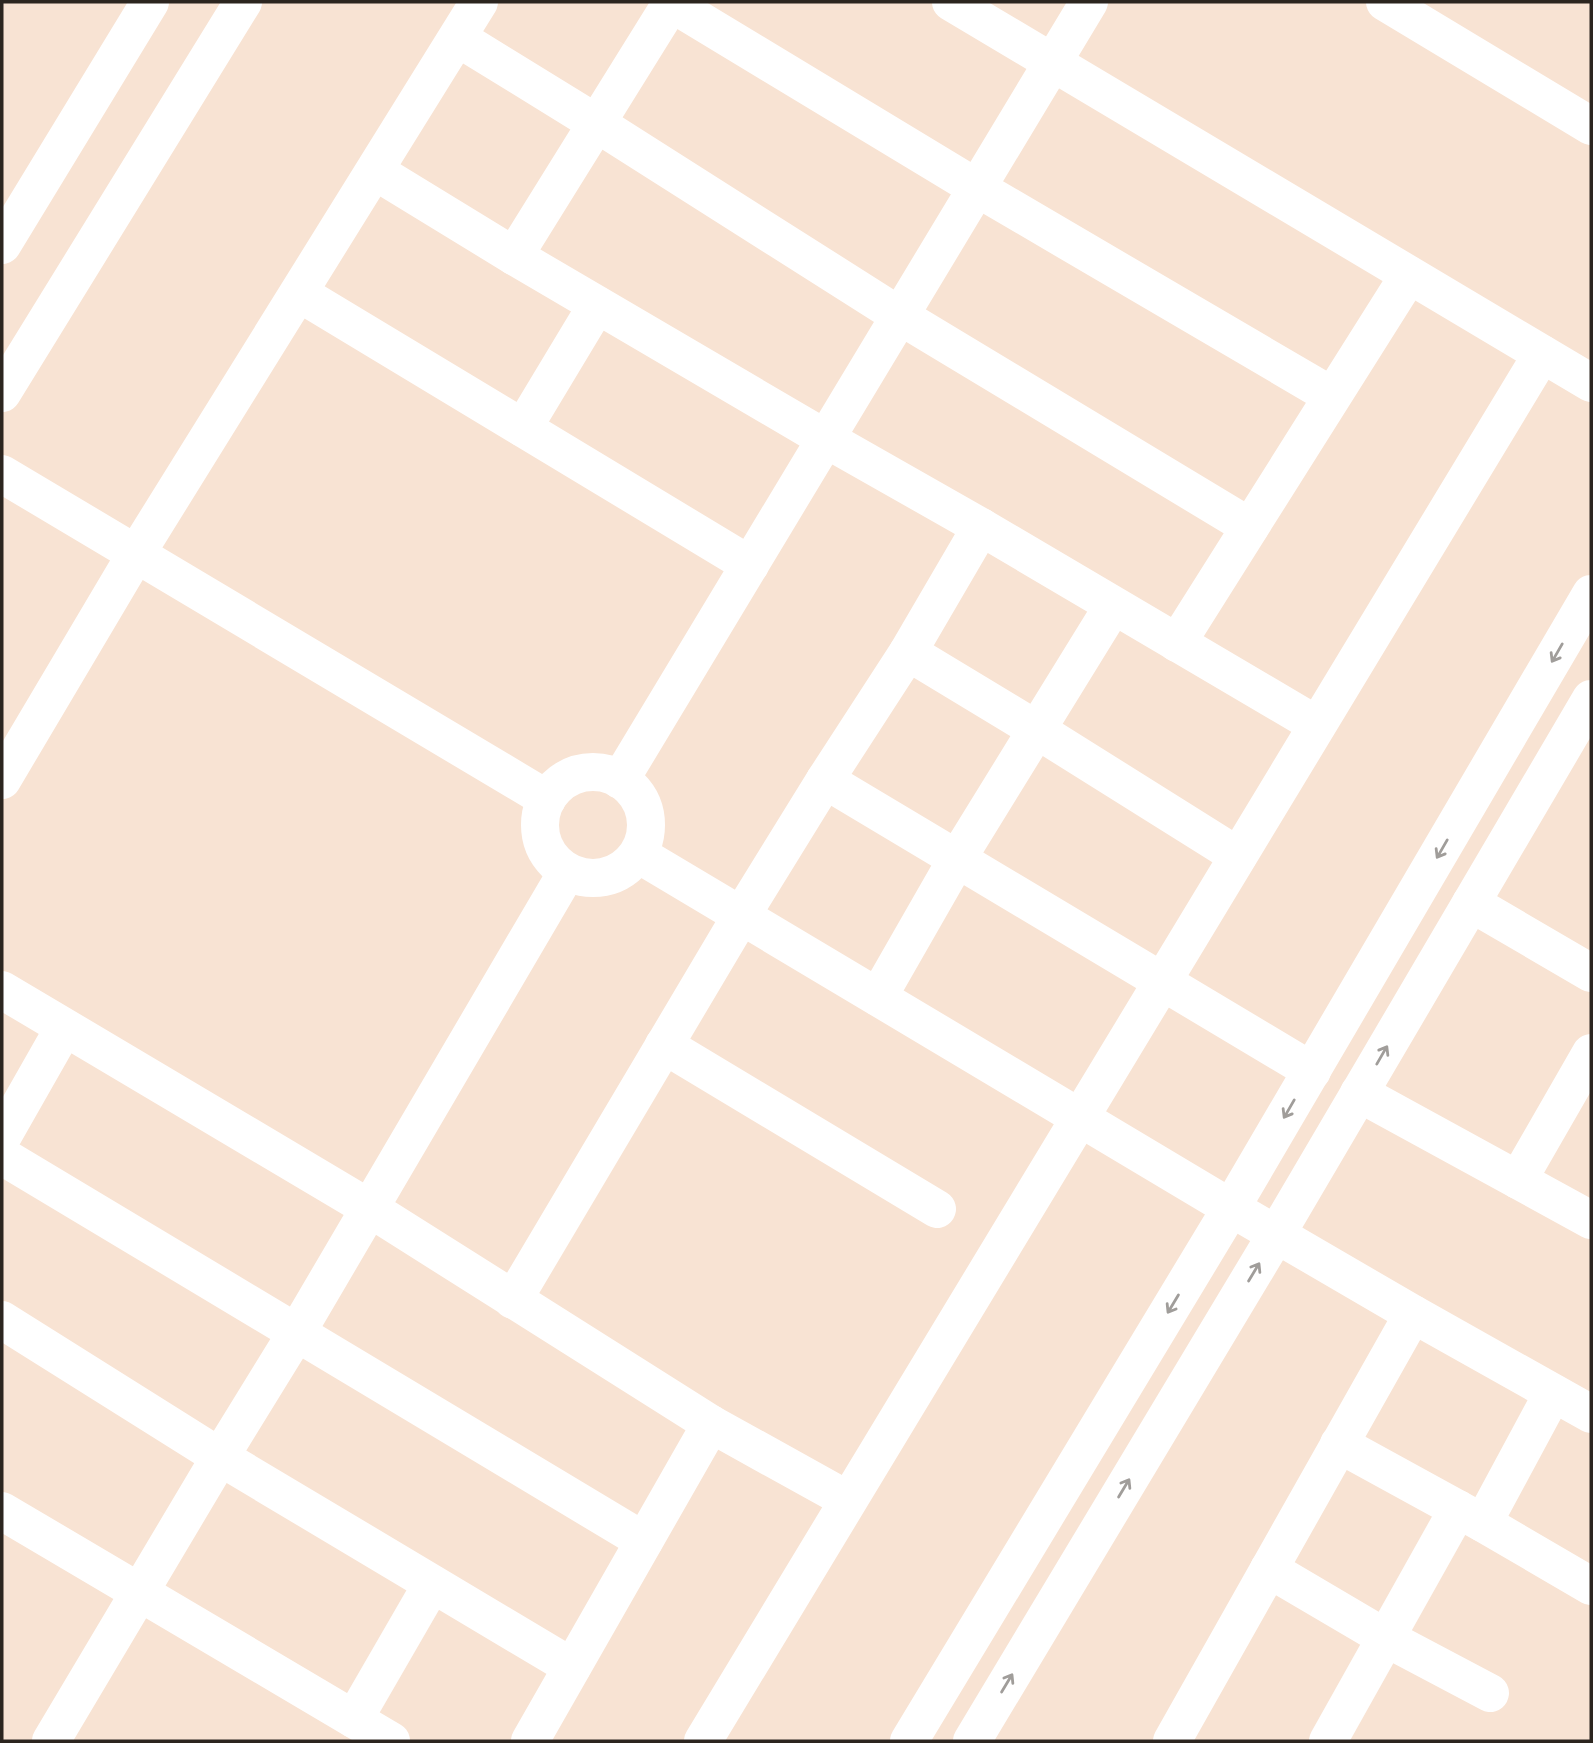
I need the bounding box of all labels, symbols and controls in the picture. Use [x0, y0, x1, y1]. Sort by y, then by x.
one-way arrow [1549, 643, 1563, 663]
one-way arrow [1434, 839, 1448, 859]
one-way arrow [1375, 1045, 1389, 1065]
one-way arrow [1282, 1098, 1296, 1118]
one-way arrow [1247, 1262, 1261, 1282]
one-way arrow [1165, 1294, 1179, 1314]
one-way arrow [1117, 1478, 1131, 1498]
one-way arrow [1000, 1673, 1014, 1693]

